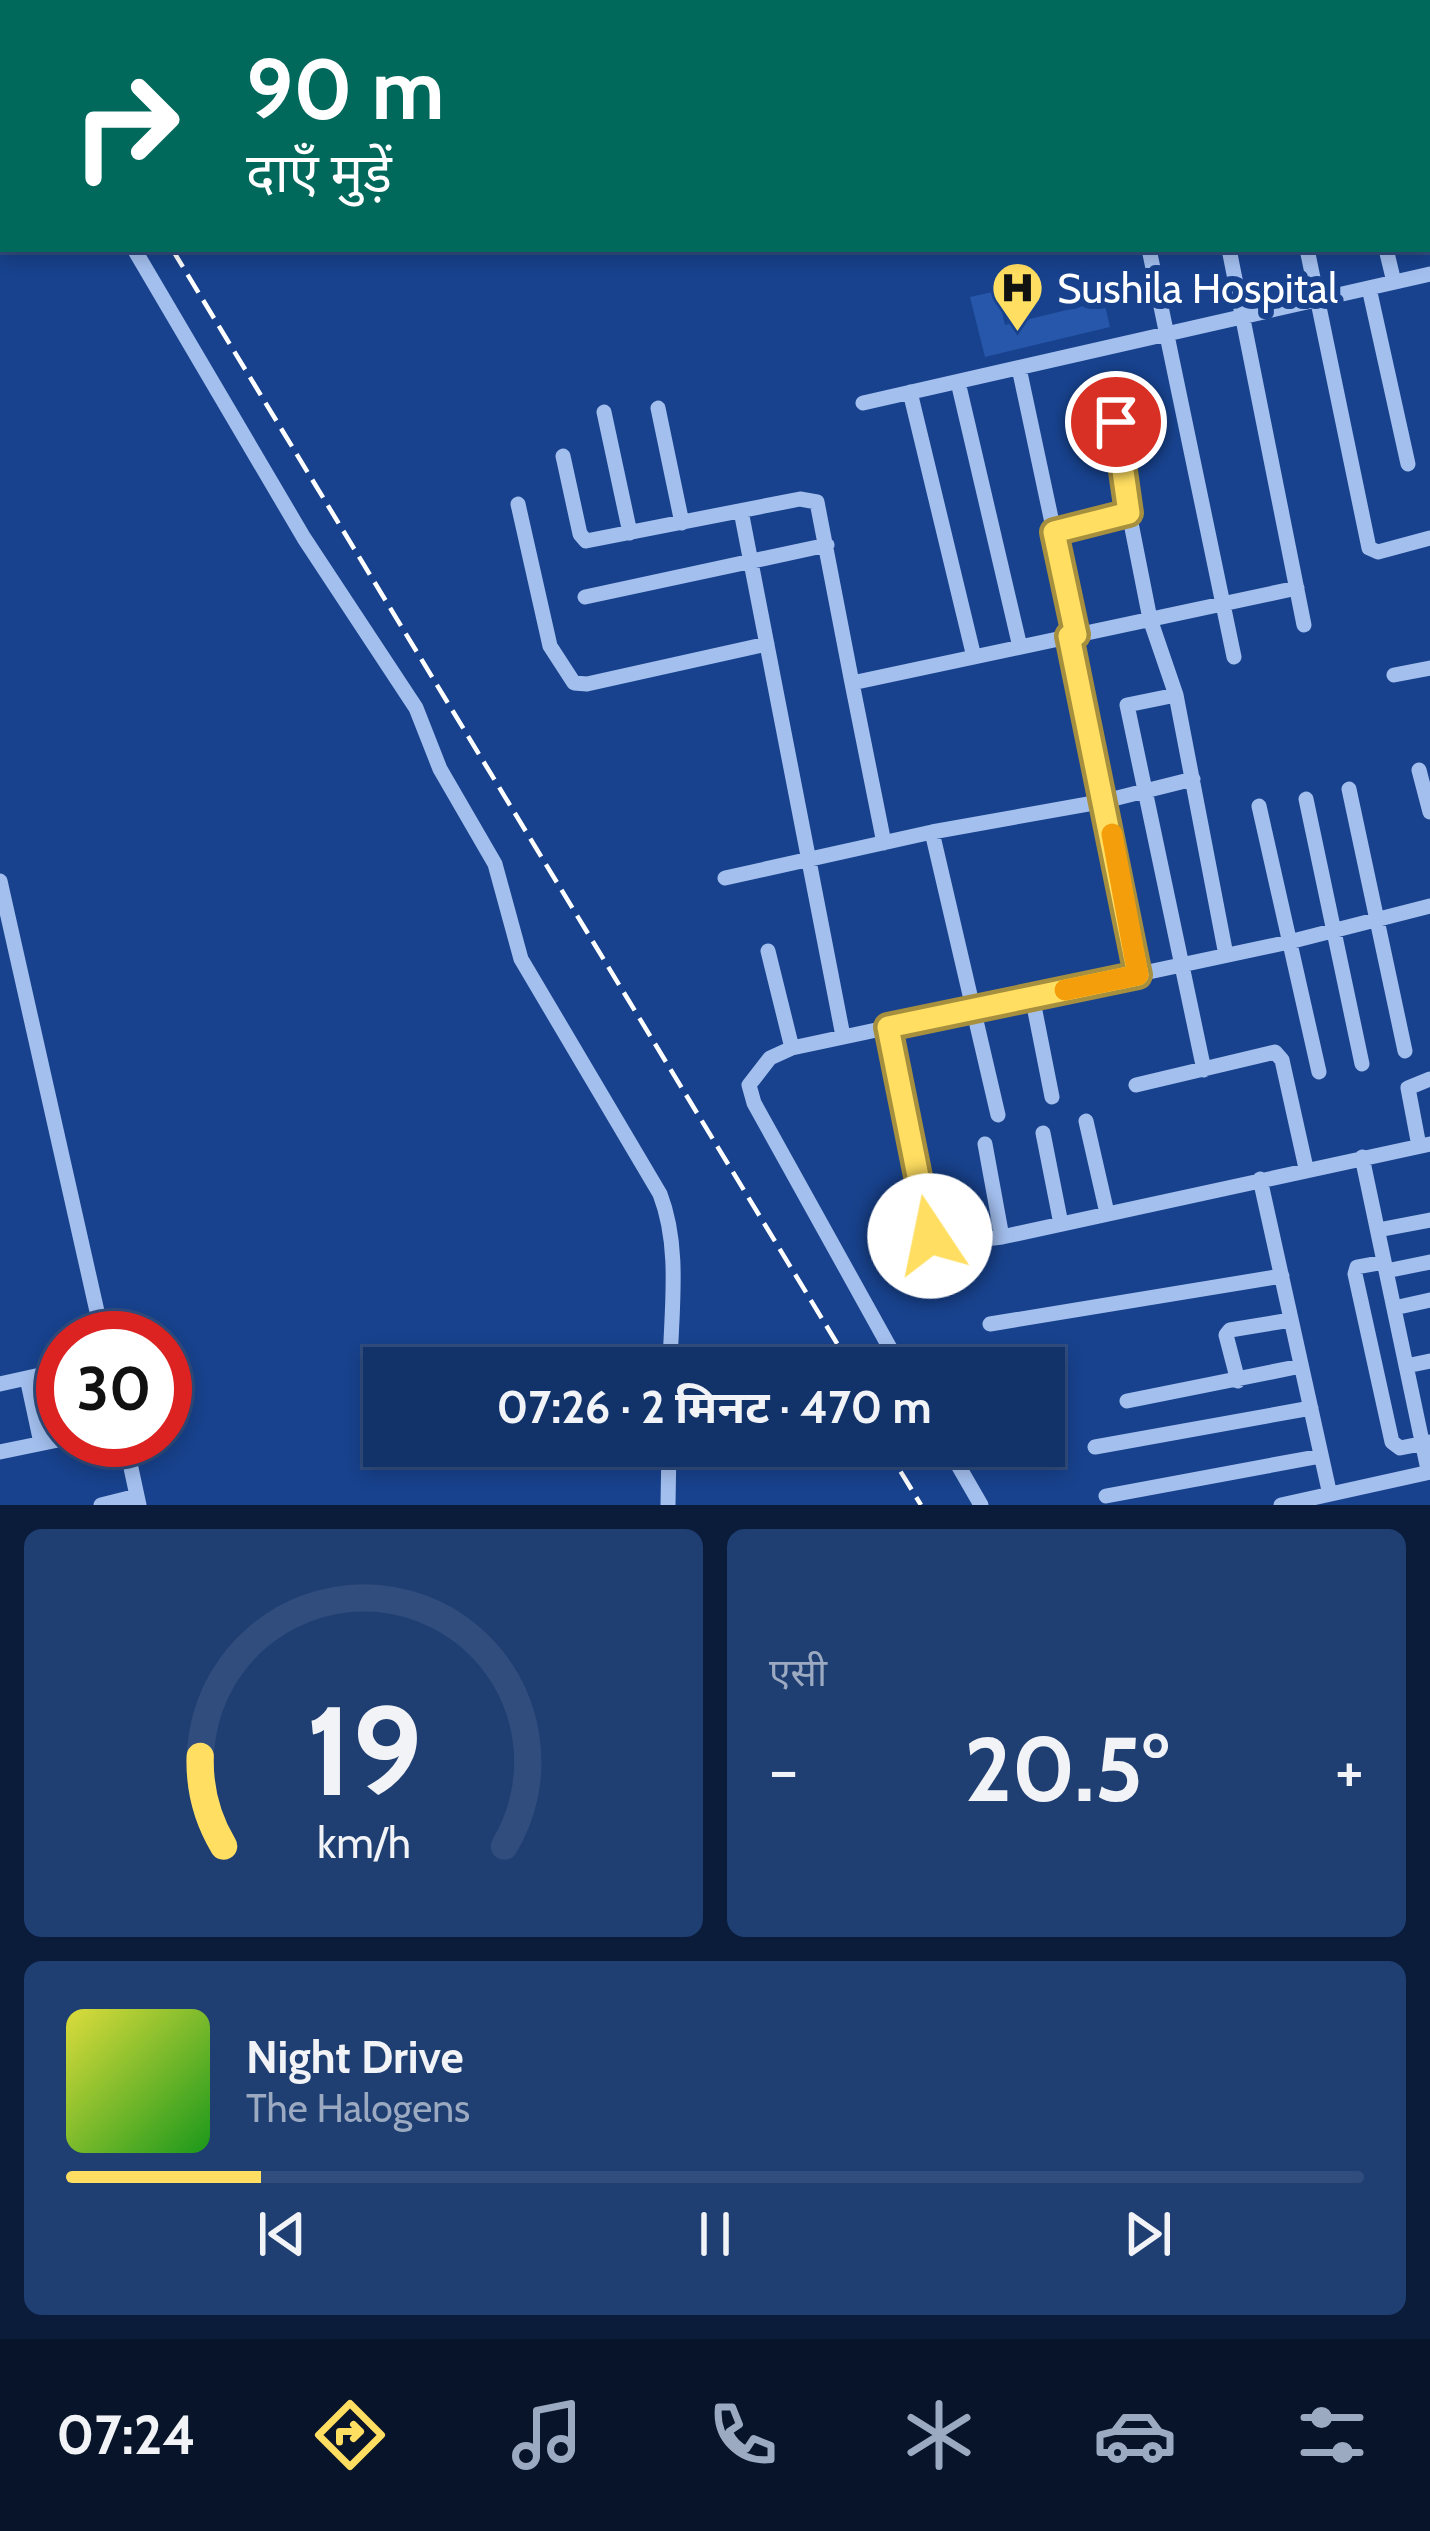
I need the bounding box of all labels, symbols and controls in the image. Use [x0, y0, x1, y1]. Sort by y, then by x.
text: 90 m [246, 38, 444, 140]
icon: right [48, 48, 204, 204]
text: दाएँ मुड़ें [246, 140, 392, 206]
hospital icon: Sushila Hospital [990, 260, 1046, 334]
place label: Sushila Hospital [1057, 262, 1338, 314]
pin [1065, 371, 1167, 473]
icon: arrive [1083, 389, 1149, 455]
position arrow [867, 1173, 993, 1299]
speed limit sign: 30 [36, 1311, 192, 1467]
text: 07:26 · 2 मिनट · 470 m [496, 1380, 932, 1434]
text: एसी [769, 1648, 827, 1696]
text: 19 [305, 1675, 422, 1826]
text: 20.5° [964, 1714, 1169, 1824]
text: − [769, 1729, 798, 1810]
text: + [1335, 1729, 1364, 1810]
text: km/h [317, 1817, 410, 1869]
text: Night Drive [246, 2030, 464, 2084]
text: The Halogens [246, 2084, 470, 2132]
icon: previous [249, 2201, 315, 2267]
icon: pause [682, 2201, 748, 2267]
icon: next [1115, 2201, 1181, 2267]
icon: directions [308, 2393, 392, 2477]
icon: music [505, 2393, 589, 2477]
icon: phone [701, 2393, 785, 2477]
icon: climate [897, 2393, 981, 2477]
icon: car [1093, 2393, 1177, 2477]
icon: filters [1290, 2393, 1374, 2477]
text: 07:24 [56, 2402, 196, 2468]

